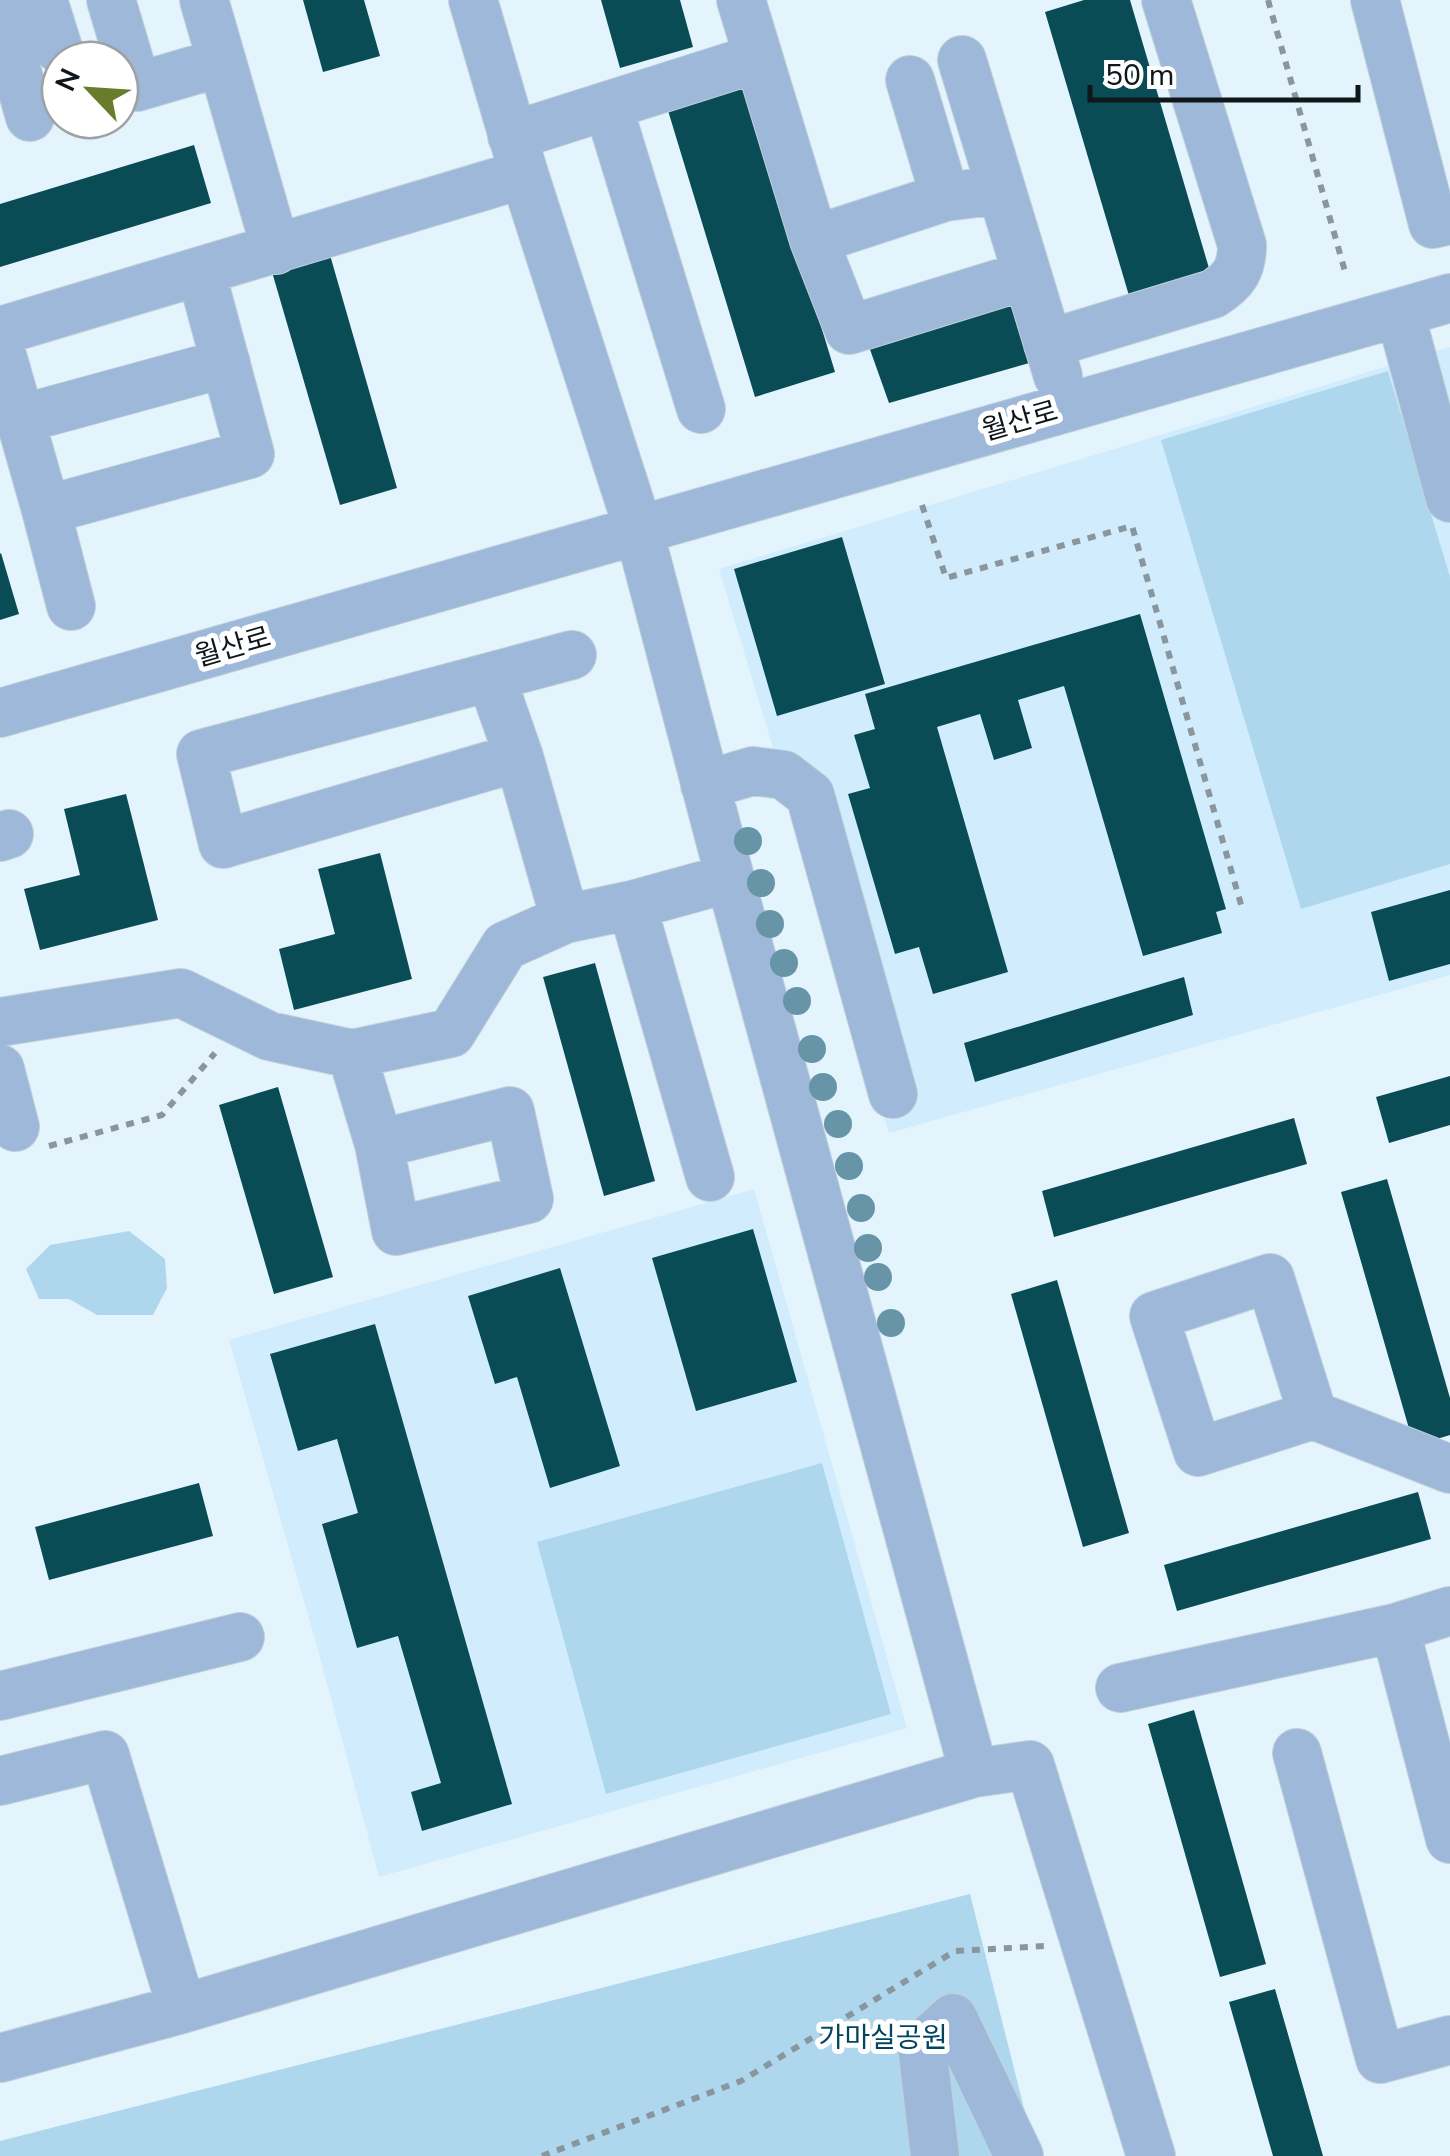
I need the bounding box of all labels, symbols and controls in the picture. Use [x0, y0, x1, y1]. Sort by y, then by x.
north arrow [40, 40, 140, 140]
scale bar [1090, 40, 1358, 102]
text: 50 m [1105, 55, 1174, 96]
text: N [47, 62, 90, 97]
street label: 월산로 [978, 392, 1062, 450]
street label: 월산로 [191, 618, 275, 676]
park label: 가마실공원 [819, 2019, 947, 2057]

